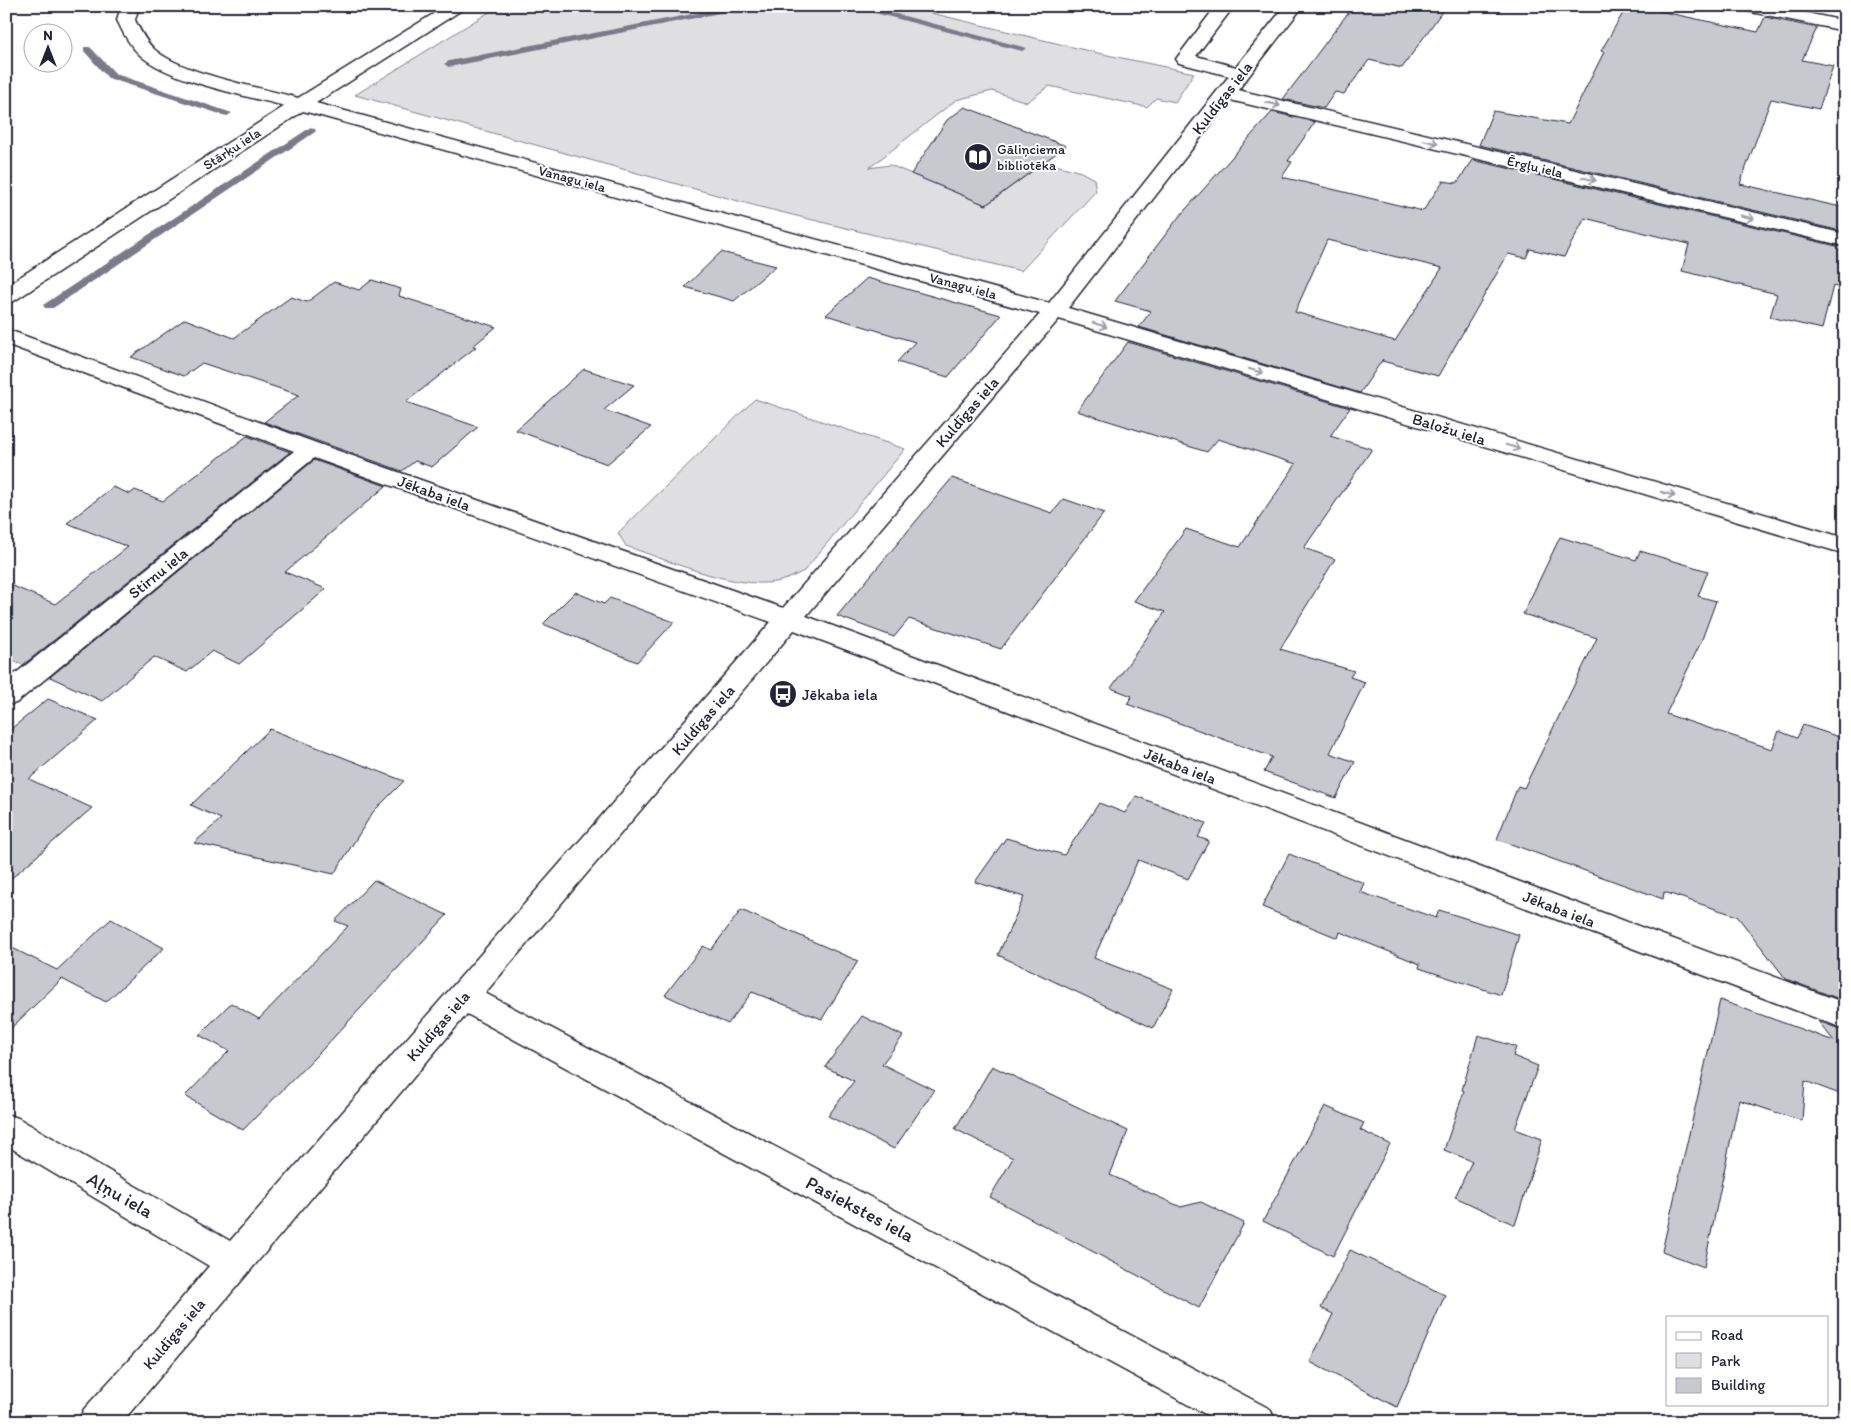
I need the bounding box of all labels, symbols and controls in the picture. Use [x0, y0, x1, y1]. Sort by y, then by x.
north arrow [22, 22, 72, 72]
text: N [43, 27, 53, 44]
street label: Kuldīgas iela [1188, 58, 1256, 138]
one-way arrow [1265, 100, 1281, 109]
street label: Stārķu iela [200, 124, 265, 174]
one-way arrow [1423, 138, 1439, 147]
place label: Gāliņciema bibliotēka [997, 141, 1066, 174]
library icon: Gāliņciema bibliotēka [963, 142, 993, 172]
street label: Ērgļu iela [1505, 152, 1565, 182]
street label: Vanagu iela [536, 162, 608, 196]
one-way arrow [1581, 175, 1597, 184]
one-way arrow [1739, 213, 1755, 222]
street label: Vanagu iela [927, 269, 999, 303]
one-way arrow [1092, 321, 1108, 330]
one-way arrow [1248, 367, 1264, 377]
street label: Kuldīgas iela [931, 373, 1003, 451]
street label: Baložu iela [1410, 409, 1489, 449]
one-way arrow [1504, 443, 1520, 453]
street label: Jēkaba iela [395, 471, 473, 515]
one-way arrow [1660, 489, 1676, 499]
street label: Stirnu iela [125, 543, 192, 603]
bus stop icon: Jēkaba iela [768, 679, 798, 709]
street label: Kuldīgas iela [667, 681, 739, 759]
place label: Jēkaba iela [802, 685, 878, 704]
street label: Jēkaba iela [1141, 744, 1219, 788]
street label: Jēkaba iela [1520, 887, 1598, 931]
street label: Kuldīgas iela [402, 987, 474, 1065]
street label: Aļņu iela [83, 1167, 157, 1223]
street label: Pasiekstes iela [802, 1171, 918, 1247]
street label: Kuldīgas iela [139, 1295, 209, 1373]
legend [1666, 1316, 1828, 1406]
text: Road [1711, 1326, 1744, 1344]
text: Park [1711, 1352, 1741, 1370]
text: Building [1711, 1376, 1765, 1394]

